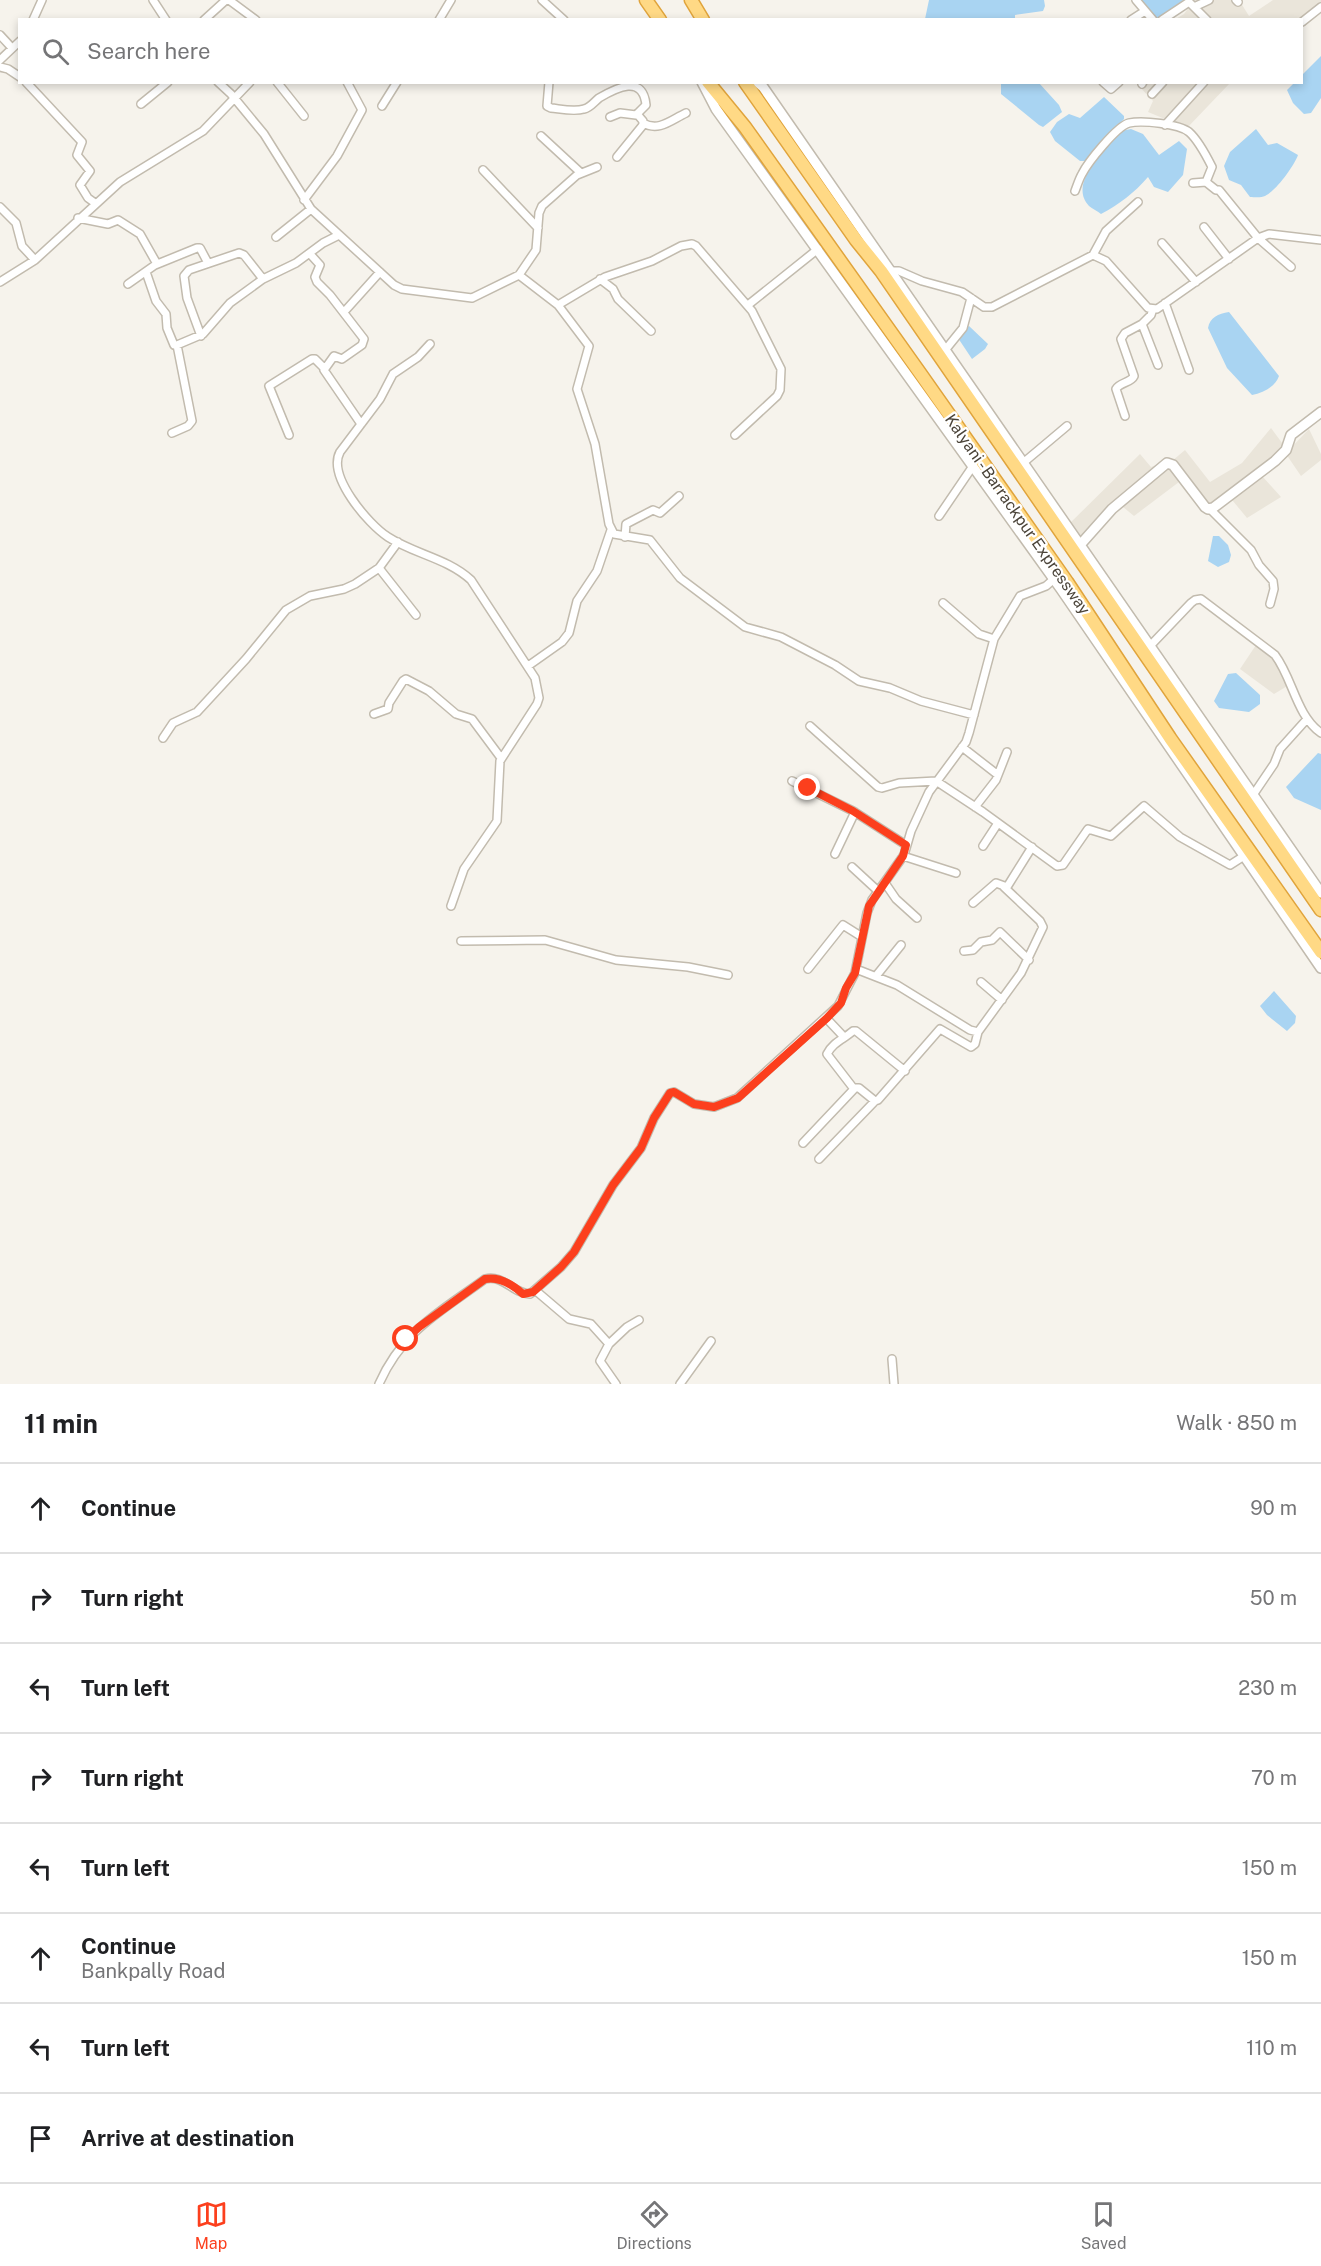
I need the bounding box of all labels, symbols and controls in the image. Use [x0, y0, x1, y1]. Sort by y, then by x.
search box [18, 18, 1303, 84]
icon: search [39, 35, 72, 68]
text: Search here [87, 38, 211, 64]
street label: Kalyani - Barrackpur Expressway [941, 410, 1095, 618]
route end [794, 774, 820, 800]
route start [392, 1325, 418, 1351]
text: 11 min [24, 1408, 98, 1439]
text: Walk · 850 m [1176, 1411, 1297, 1435]
icon: ahead [24, 1492, 57, 1525]
text: Continue [81, 1495, 176, 1521]
text: 90 m [1250, 1496, 1297, 1520]
icon: right [24, 1582, 57, 1615]
text: Turn right [81, 1585, 184, 1611]
text: 50 m [1250, 1586, 1297, 1610]
icon: left [24, 1672, 57, 1705]
text: Turn left [81, 1675, 170, 1701]
text: 230 m [1238, 1676, 1297, 1700]
icon: right [24, 1762, 57, 1795]
text: Turn right [81, 1765, 184, 1791]
text: 70 m [1251, 1766, 1297, 1790]
icon: left [24, 1852, 57, 1885]
text: Turn left [81, 1855, 170, 1881]
text: 150 m [1242, 1856, 1297, 1880]
text: Continue [81, 1933, 176, 1959]
icon: ahead [24, 1942, 57, 1975]
text: 150 m [1242, 1946, 1297, 1970]
text: Bankpally Road [81, 1959, 225, 1983]
icon: left [24, 2032, 57, 2065]
text: Turn left [81, 2035, 170, 2061]
text: 110 m [1246, 2036, 1297, 2060]
icon: arrive [24, 2122, 57, 2155]
text: Arrive at destination [81, 2125, 294, 2151]
tab: Map [195, 2198, 228, 2253]
tab: Directions [617, 2198, 692, 2253]
tab: Saved [1081, 2198, 1126, 2253]

